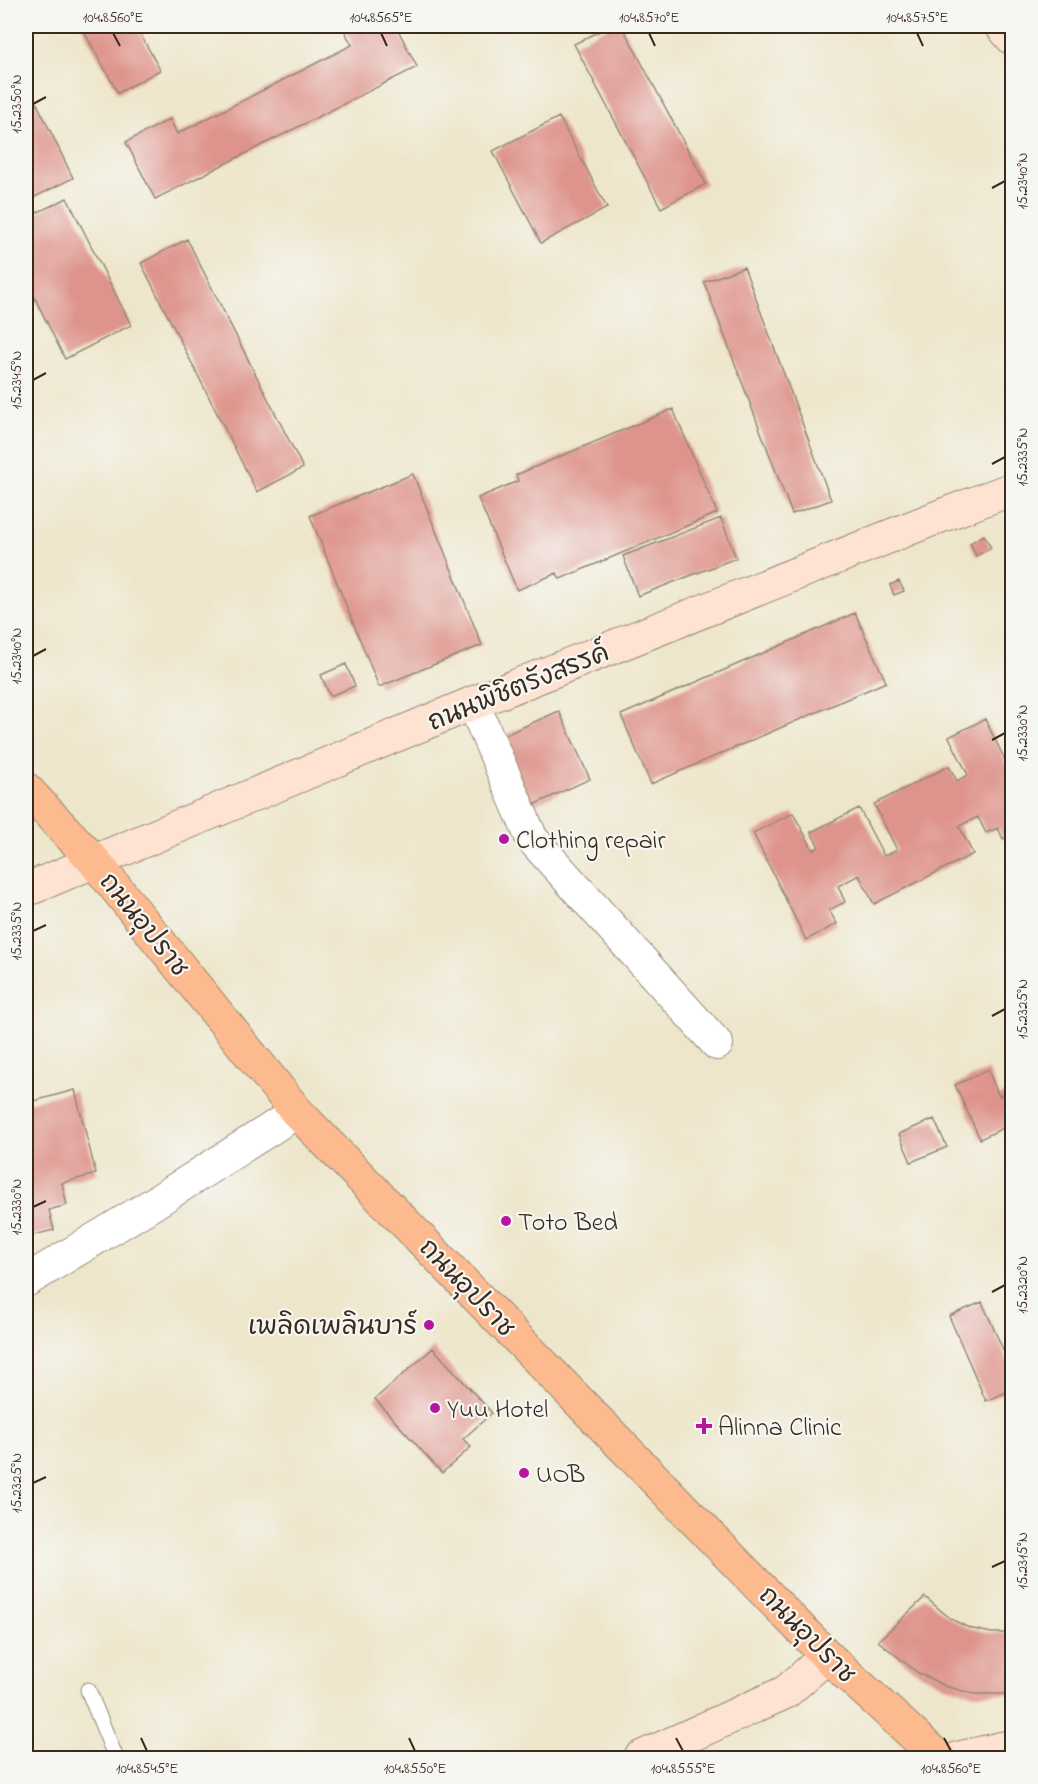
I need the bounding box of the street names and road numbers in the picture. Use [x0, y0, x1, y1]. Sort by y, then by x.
street label: ถนนพิชิตรังสรรค์ [423, 635, 616, 742]
street label: ถนนอุปราช [89, 866, 197, 986]
street label: ถนนอุปราช [409, 1231, 523, 1347]
street label: ถนนอุปราช [748, 1579, 863, 1694]

